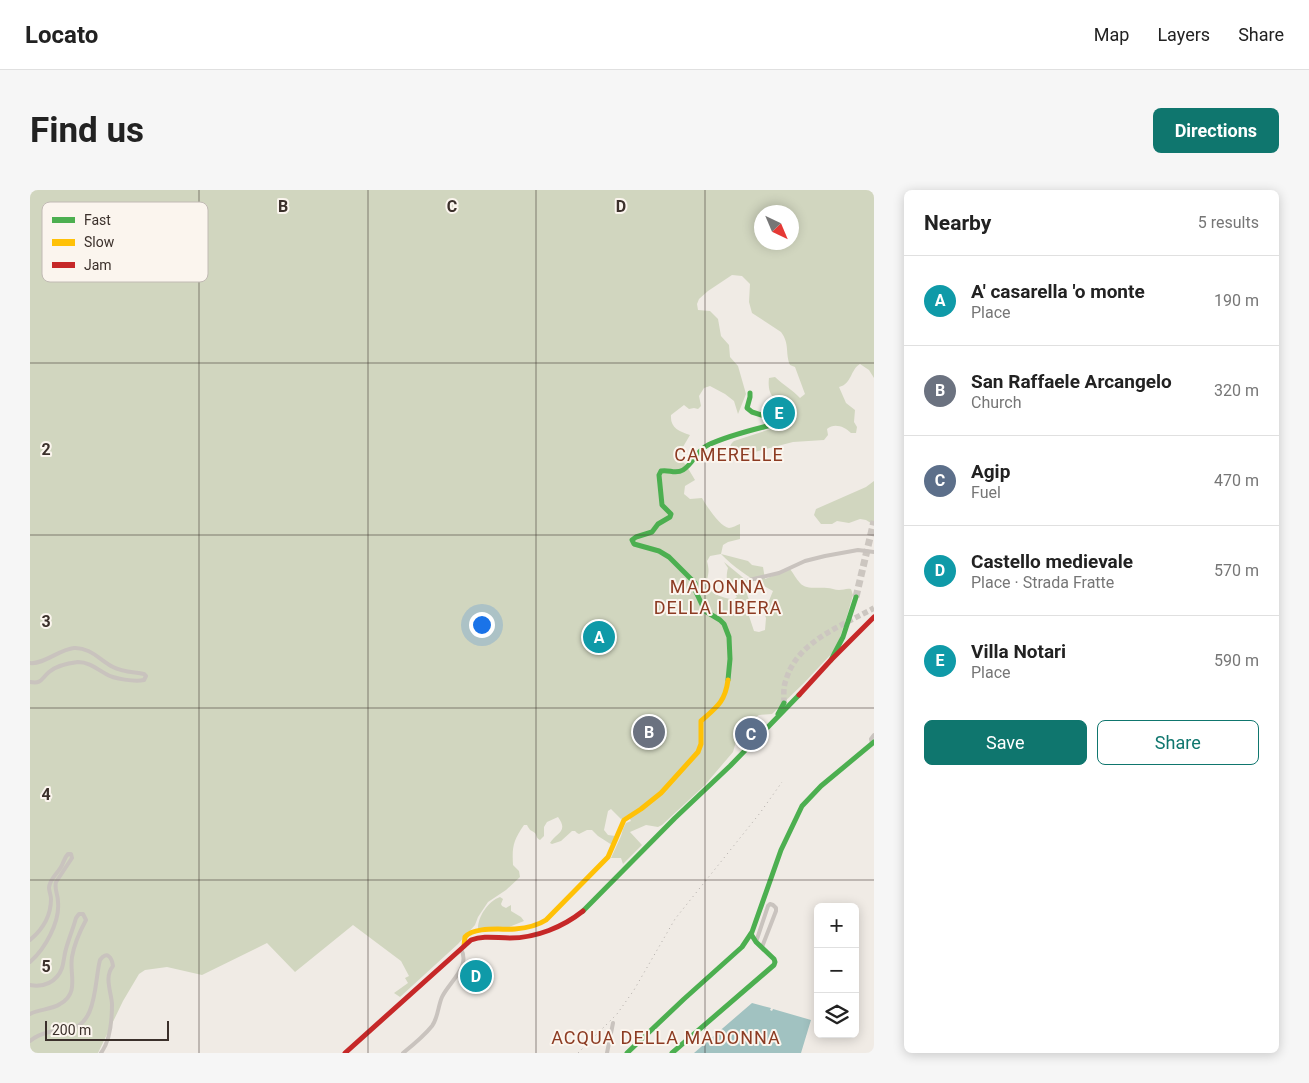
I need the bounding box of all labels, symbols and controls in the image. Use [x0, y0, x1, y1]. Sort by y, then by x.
text: Locato [25, 21, 98, 49]
text: Map [1094, 24, 1129, 45]
text: Layers [1157, 24, 1210, 45]
text: Share [1238, 24, 1284, 45]
button: Directions [1153, 108, 1279, 153]
text: Find us [30, 110, 144, 151]
text: B [278, 197, 288, 216]
text: C [447, 197, 457, 216]
text: D [616, 197, 626, 216]
legend [42, 202, 208, 282]
north arrow [754, 205, 799, 250]
text: Nearby [924, 211, 991, 235]
text: Fast [84, 212, 111, 228]
text: 5 results [1198, 213, 1259, 232]
text: Slow [84, 234, 115, 250]
text: Jam [84, 257, 112, 273]
text: A' casarella 'o monte [971, 280, 1145, 303]
text: A [935, 291, 945, 310]
text: 190 m [1214, 291, 1259, 310]
text: Place [971, 303, 1011, 322]
text: San Raffaele Arcangelo [971, 370, 1172, 393]
text: B [935, 381, 945, 400]
text: 320 m [1214, 381, 1259, 400]
text: Church [971, 393, 1022, 412]
pin: E [763, 394, 795, 432]
text: 2 [41, 440, 51, 459]
district label: CAMERELLE [674, 444, 784, 465]
text: Agip [971, 460, 1010, 483]
text: C [935, 471, 945, 490]
text: 470 m [1214, 471, 1259, 490]
text: Fuel [971, 483, 1001, 502]
text: Castello medievale [971, 550, 1133, 573]
text: D [935, 561, 945, 580]
text: 570 m [1214, 561, 1259, 580]
text: Place · Strada Fratte [971, 573, 1114, 592]
district label: MADONNA DELLA LIBERA [654, 576, 782, 618]
text: 3 [41, 612, 51, 631]
your location [469, 612, 495, 638]
pin: A [583, 618, 615, 656]
text: Villa Notari [971, 640, 1066, 663]
text: E [936, 651, 945, 670]
text: 590 m [1214, 651, 1259, 670]
text: Place [971, 663, 1011, 682]
pin: B [633, 713, 665, 751]
pin: C [735, 715, 767, 753]
button: Save [924, 720, 1087, 765]
button: Share [1097, 720, 1259, 765]
text: 4 [41, 785, 51, 804]
map controls [814, 903, 859, 1038]
button: + [814, 903, 859, 948]
button: − [814, 948, 859, 993]
text: 5 [41, 957, 51, 976]
pin: D [460, 957, 492, 995]
button: layers [814, 993, 859, 1038]
scale bar [45, 1018, 169, 1041]
text: 200 m [52, 1022, 91, 1038]
district label: ACQUA DELLA MADONNA [551, 1027, 781, 1048]

